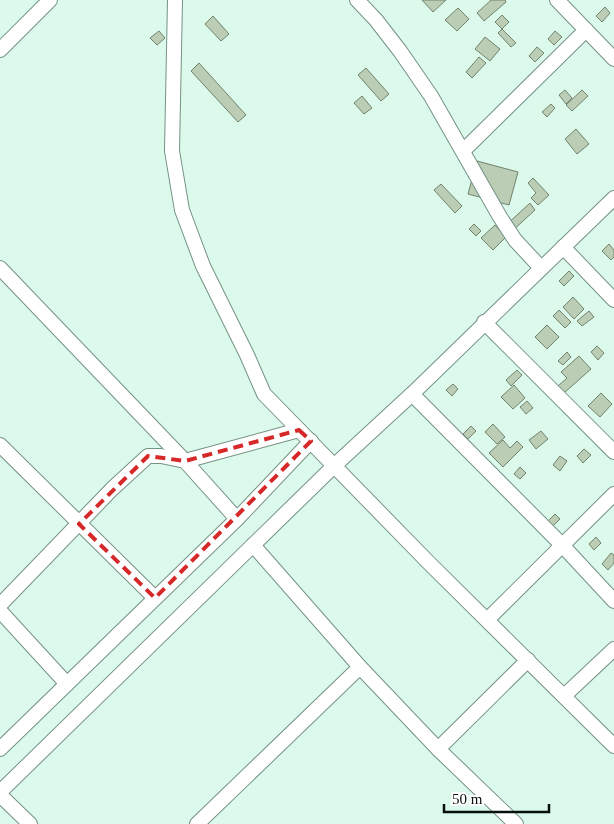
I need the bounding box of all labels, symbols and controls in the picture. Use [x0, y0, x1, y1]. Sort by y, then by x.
scale bar [444, 782, 549, 814]
text: 50 m [452, 791, 483, 807]

